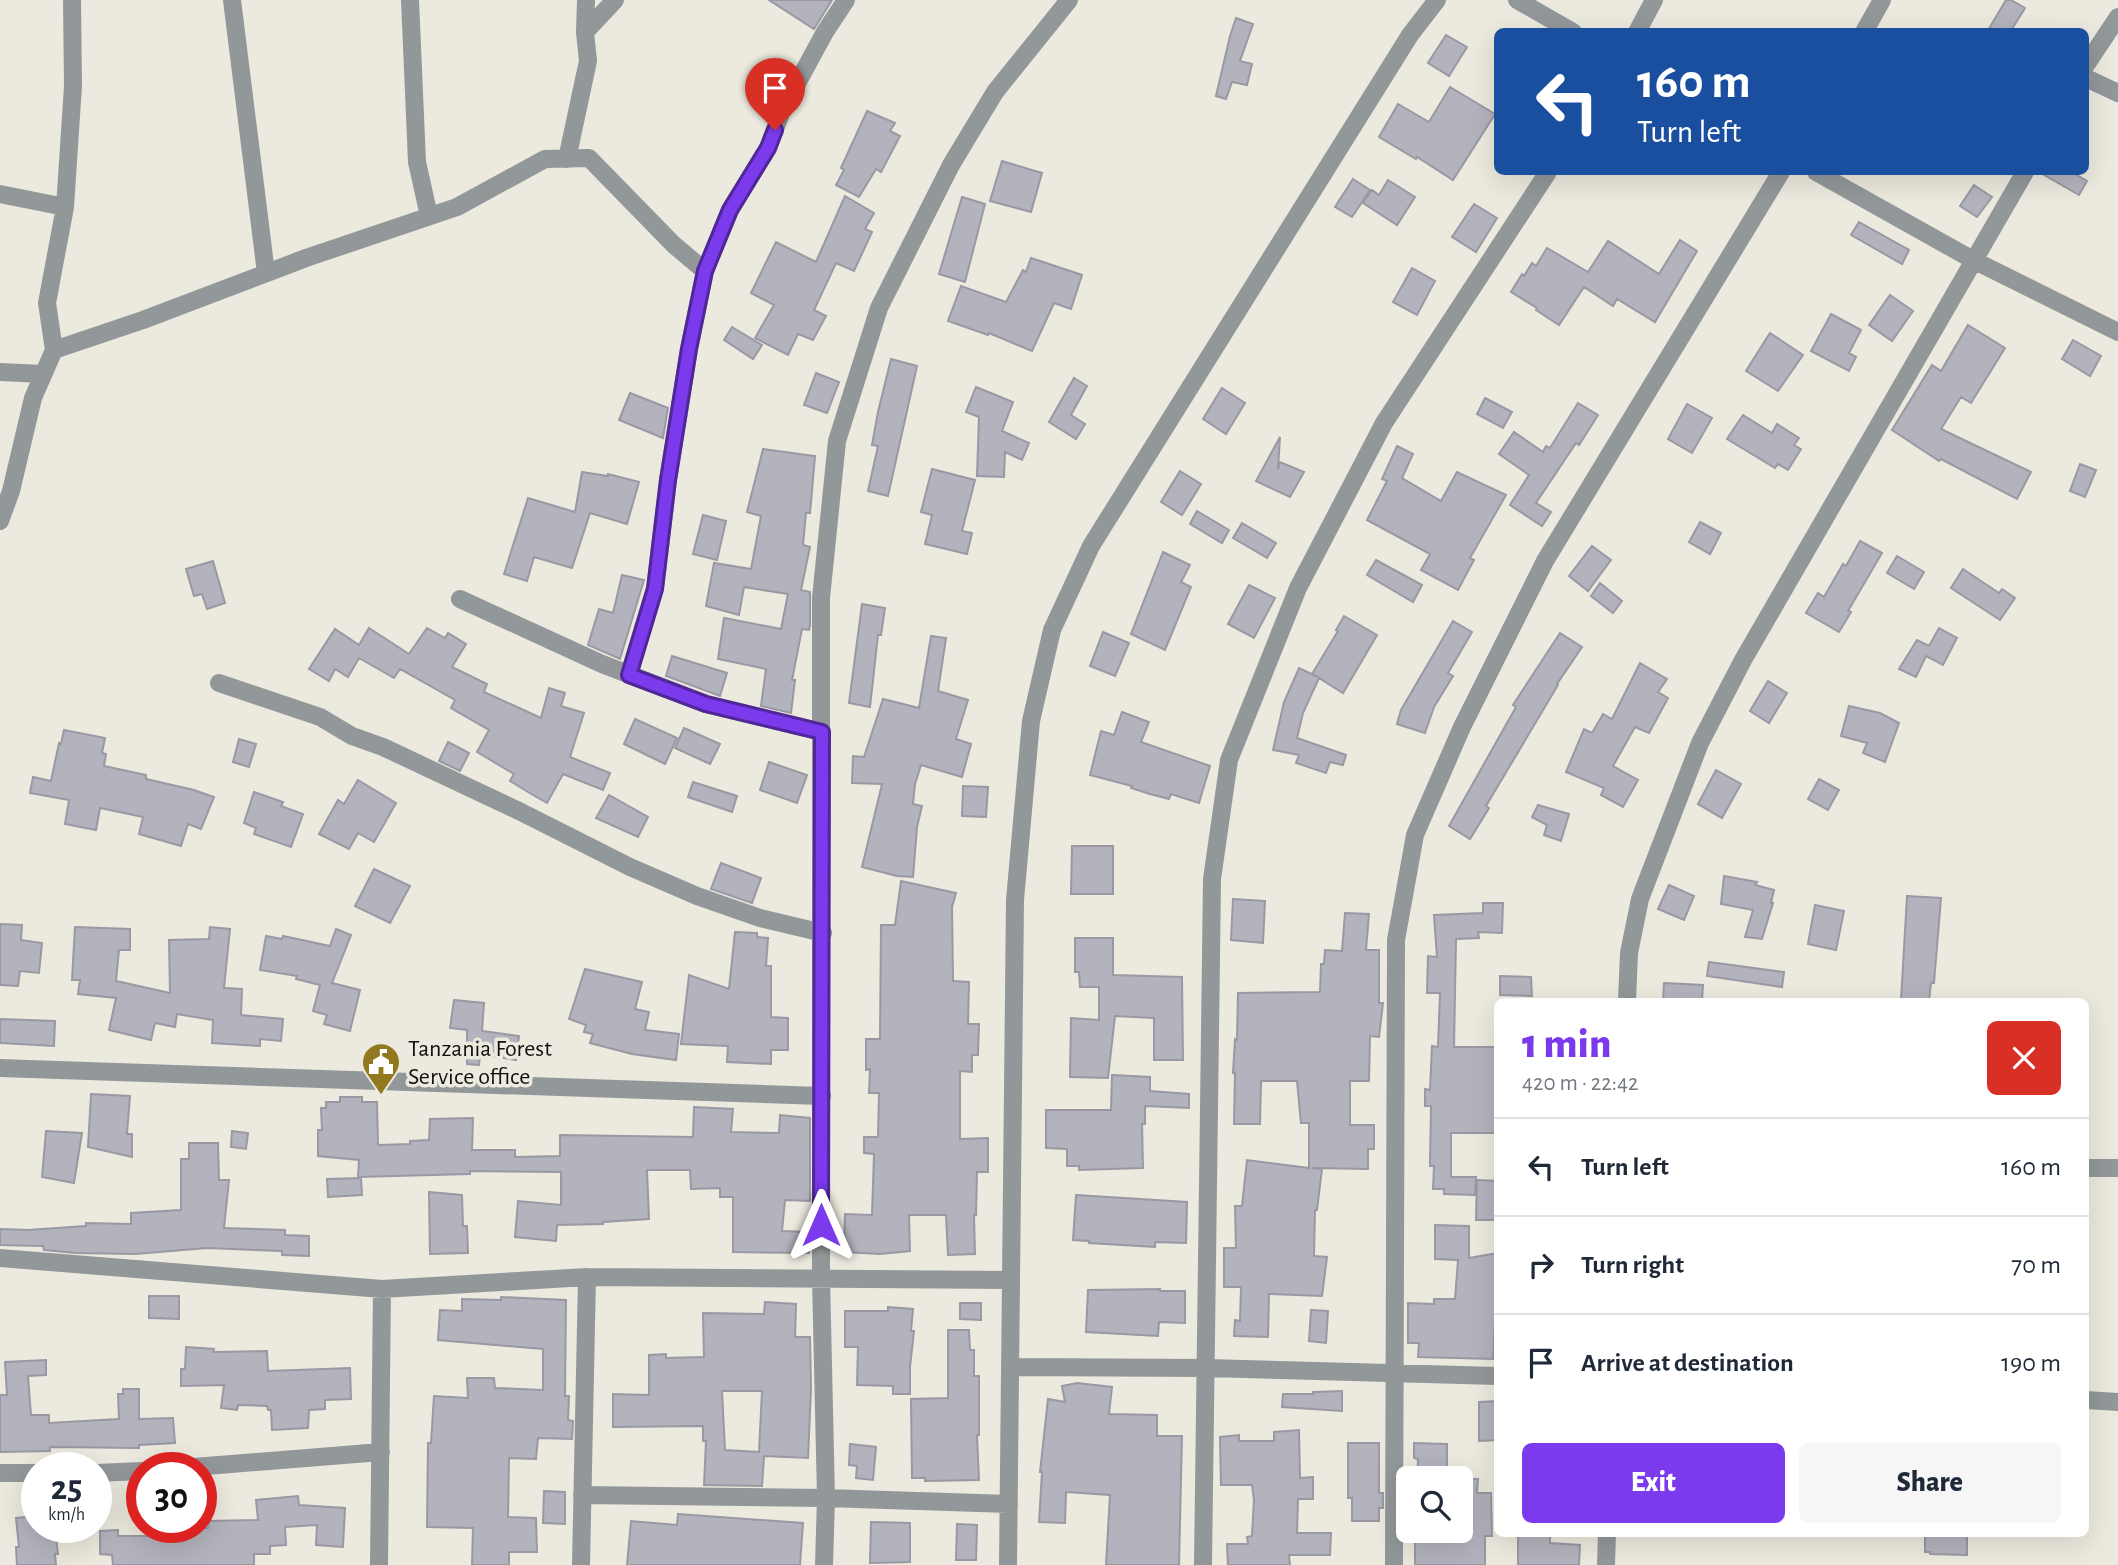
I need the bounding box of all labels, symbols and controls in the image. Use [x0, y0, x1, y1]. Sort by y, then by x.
icon: left [1522, 56, 1613, 147]
pin [745, 58, 805, 130]
text: 160 m [1637, 58, 1751, 107]
icon: arrive [756, 69, 794, 107]
text: Turn left [1637, 116, 1741, 148]
button: close [1987, 1021, 2061, 1095]
text: 1 min [1522, 1023, 1611, 1065]
place label: Tanzania Forest Service office [408, 1037, 552, 1089]
public building icon: Tanzania Forest Service office [360, 1041, 402, 1096]
text: 420 m · 22:42 [1522, 1072, 1638, 1095]
icon: left [1522, 1148, 1560, 1186]
text: Turn left [1581, 1154, 1669, 1180]
text: 160 m [2001, 1154, 2061, 1180]
position arrow [784, 1188, 858, 1262]
icon: right [1522, 1246, 1560, 1284]
text: Turn right [1581, 1252, 1684, 1278]
text: 70 m [2011, 1252, 2061, 1278]
icon: arrive [1522, 1344, 1560, 1382]
text: Arrive at destination [1581, 1350, 1794, 1376]
text: 190 m [2001, 1350, 2061, 1376]
button: Exit [1522, 1443, 1785, 1523]
button: Share [1799, 1443, 2061, 1523]
speed limit sign: 30 [126, 1452, 217, 1543]
map controls [1396, 1466, 1473, 1543]
button: search [1396, 1466, 1473, 1543]
text: 25 [51, 1471, 82, 1506]
text: km/h [48, 1506, 85, 1524]

